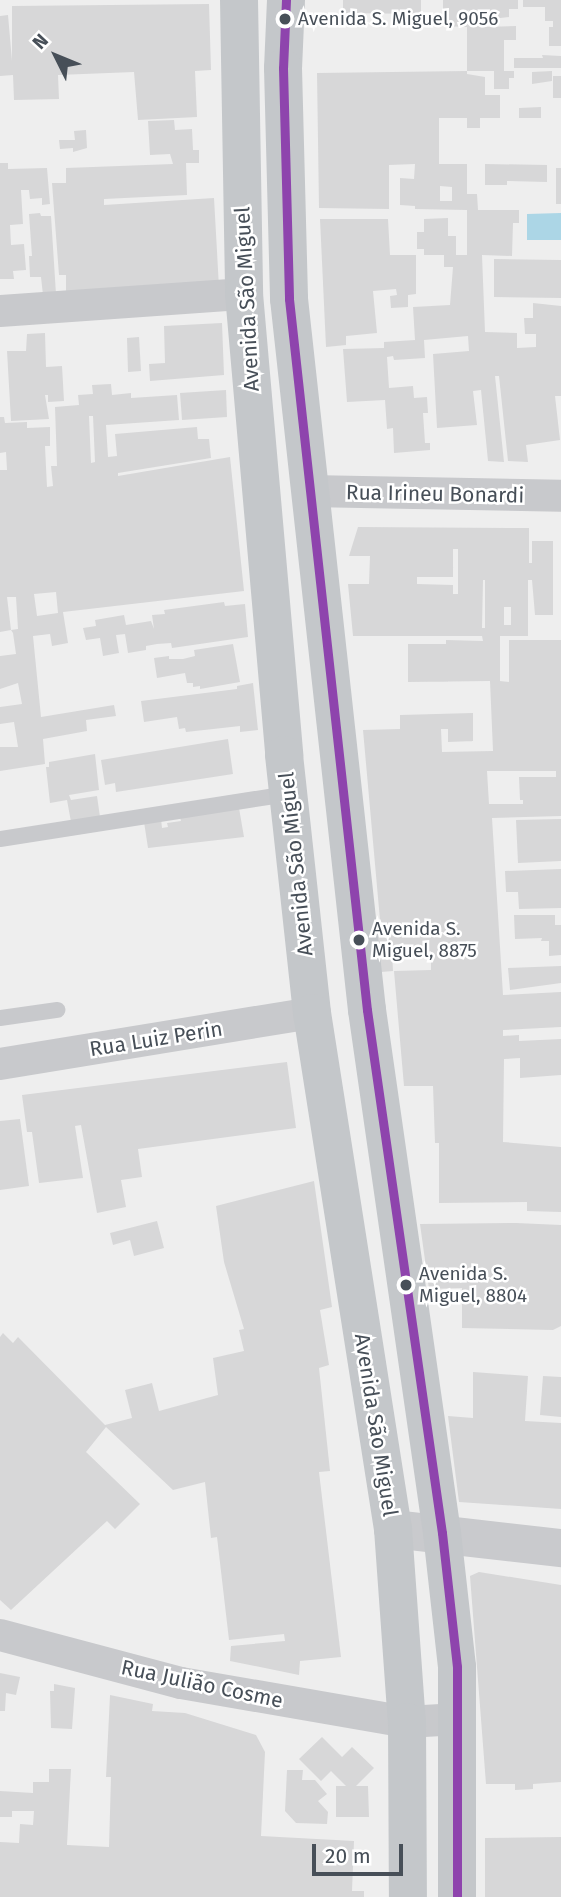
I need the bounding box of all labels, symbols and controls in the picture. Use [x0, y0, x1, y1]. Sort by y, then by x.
place label: Avenida S. Miguel, 9056 [298, 8, 498, 30]
marker: Avenida S. Miguel, 9056 [278, 12, 292, 26]
north arrow [21, 21, 91, 91]
text: N [28, 29, 53, 54]
street label: Avenida São Miguel [230, 206, 264, 392]
street label: Rua Irineu Bonardi [346, 480, 524, 508]
street label: Avenida São Miguel [274, 771, 318, 957]
place label: Avenida S. Miguel, 8875 [372, 918, 477, 962]
marker: Avenida S. Miguel, 8875 [352, 933, 366, 947]
street label: Rua Luiz Perin [88, 1016, 224, 1062]
place label: Avenida S. Miguel, 8804 [419, 1263, 527, 1307]
marker: Avenida S. Miguel, 8804 [399, 1278, 413, 1292]
street label: Avenida São Miguel [349, 1332, 403, 1518]
street label: Rua Julião Cosme [119, 1655, 285, 1713]
scale bar [316, 1830, 407, 1874]
text: 20 m [325, 1843, 371, 1869]

